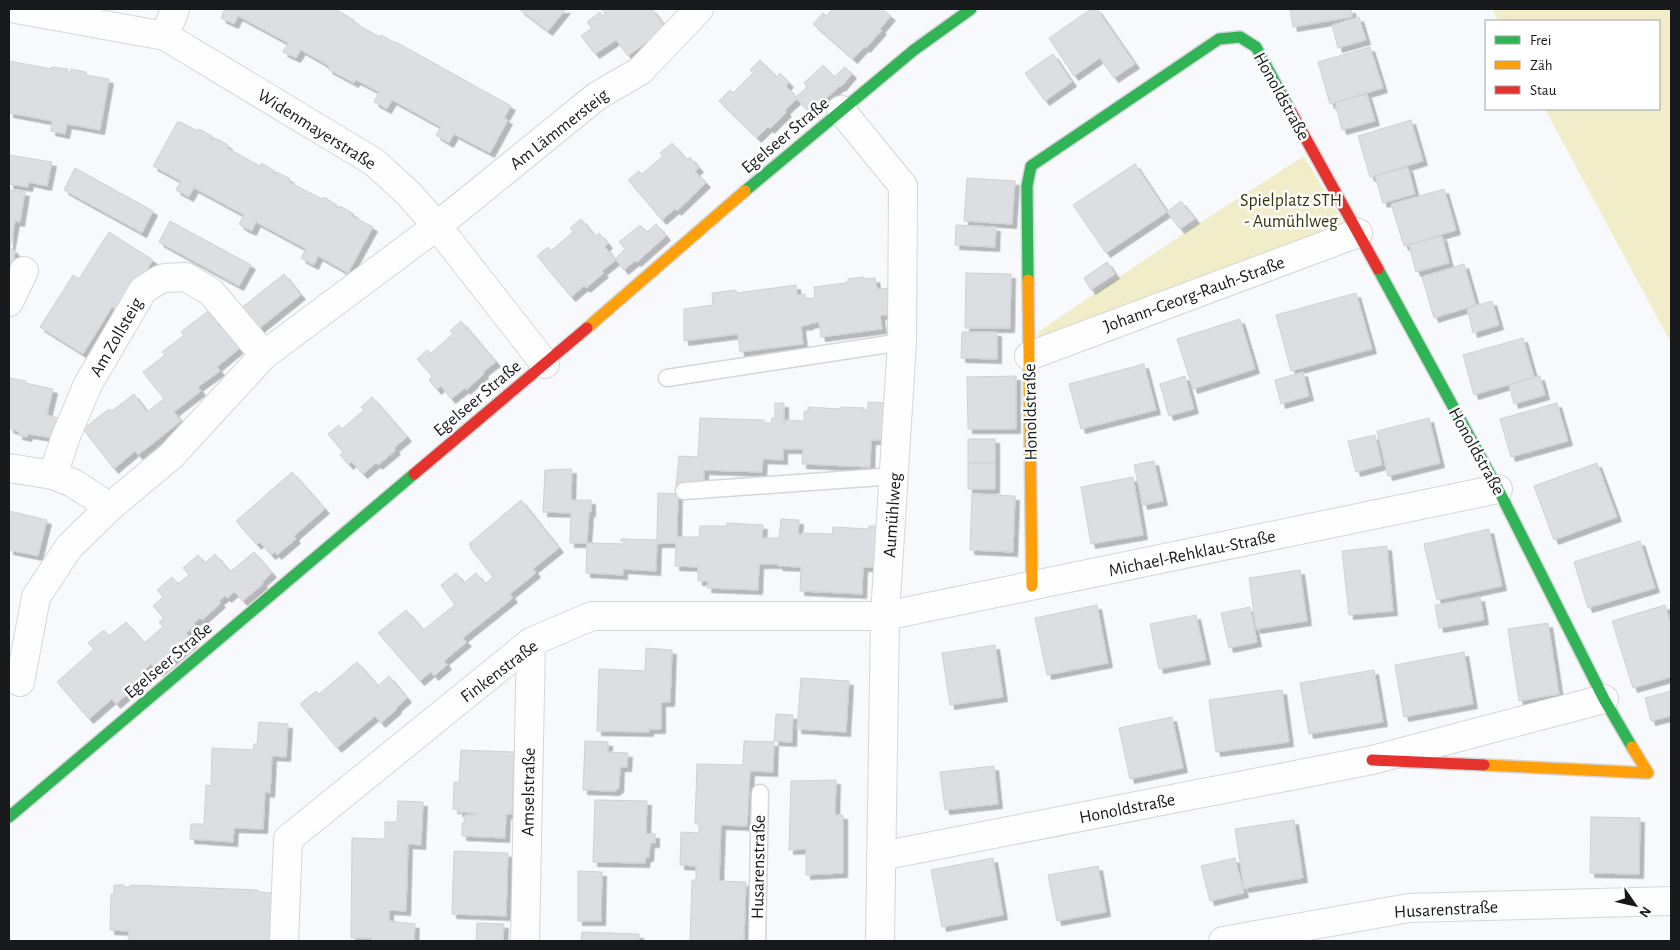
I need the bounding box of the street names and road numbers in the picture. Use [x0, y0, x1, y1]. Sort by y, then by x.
street label: Honoldstraße [1250, 50, 1313, 143]
street label: Widenmayerstraße [254, 86, 379, 173]
street label: Am Lämmersteig [507, 86, 612, 174]
street label: Egelseer Straße [739, 94, 833, 177]
street label: Johann-Georg-Rauh-Straße [1102, 254, 1287, 336]
street label: Am Zollsteig [87, 295, 147, 380]
street label: Egelseer Straße [431, 357, 525, 440]
street label: Honoldstraße [1021, 363, 1041, 461]
street label: Honoldstraße [1445, 405, 1508, 498]
street label: Aumühlweg [881, 472, 905, 558]
street label: Michael-Rehklau-Straße [1107, 528, 1277, 580]
street label: Egelseer Straße [122, 619, 216, 702]
street label: Finkenstraße [458, 637, 542, 707]
street label: Amselstraße [519, 748, 539, 836]
street label: Honoldstraße [1078, 791, 1177, 827]
street label: Husarenstraße [749, 815, 769, 919]
street label: Husarenstraße [1394, 898, 1499, 922]

